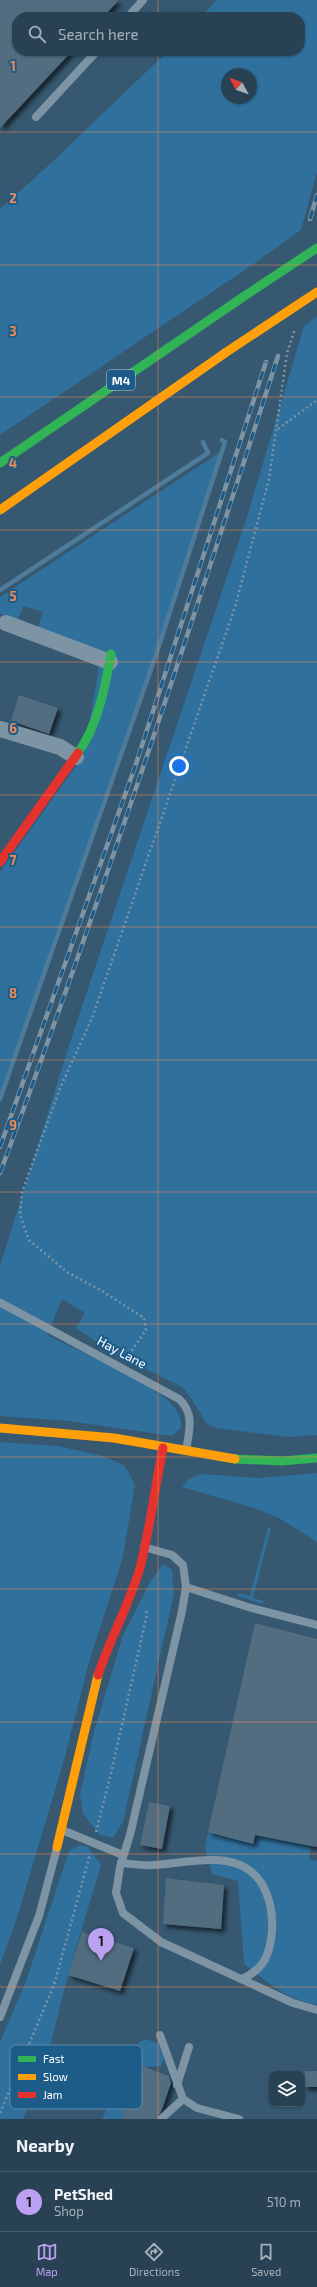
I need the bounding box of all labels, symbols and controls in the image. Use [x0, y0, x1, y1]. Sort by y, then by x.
search box [12, 12, 305, 56]
icon: search [26, 23, 48, 45]
text: Search here [58, 25, 139, 43]
text: 1 [10, 58, 16, 74]
north arrow [221, 68, 257, 104]
text: 2 [9, 190, 17, 206]
text: 3 [9, 323, 17, 339]
road number: M4 [107, 370, 135, 390]
text: 4 [9, 455, 17, 471]
text: 5 [9, 588, 17, 604]
text: 6 [9, 720, 17, 736]
your location [169, 756, 189, 776]
text: 7 [10, 852, 17, 868]
text: 8 [9, 985, 17, 1001]
text: 9 [9, 1117, 17, 1133]
street label: Hay Lane [95, 1332, 149, 1372]
pin: 1 [88, 1928, 114, 1961]
legend [10, 2045, 142, 2109]
text: Fast [43, 2052, 65, 2065]
text: Slow [43, 2070, 68, 2083]
map controls [269, 2071, 305, 2107]
button: layers [269, 2071, 305, 2107]
text: Jam [43, 2088, 62, 2101]
text: Nearby [16, 2135, 74, 2155]
text: PetShed [54, 2185, 113, 2203]
text: 1 [26, 2194, 32, 2210]
text: 510 m [267, 2194, 301, 2210]
text: Shop [54, 2203, 84, 2219]
tab: Map [36, 2241, 58, 2278]
tab: Directions [129, 2241, 180, 2278]
tab: Saved [251, 2241, 281, 2278]

